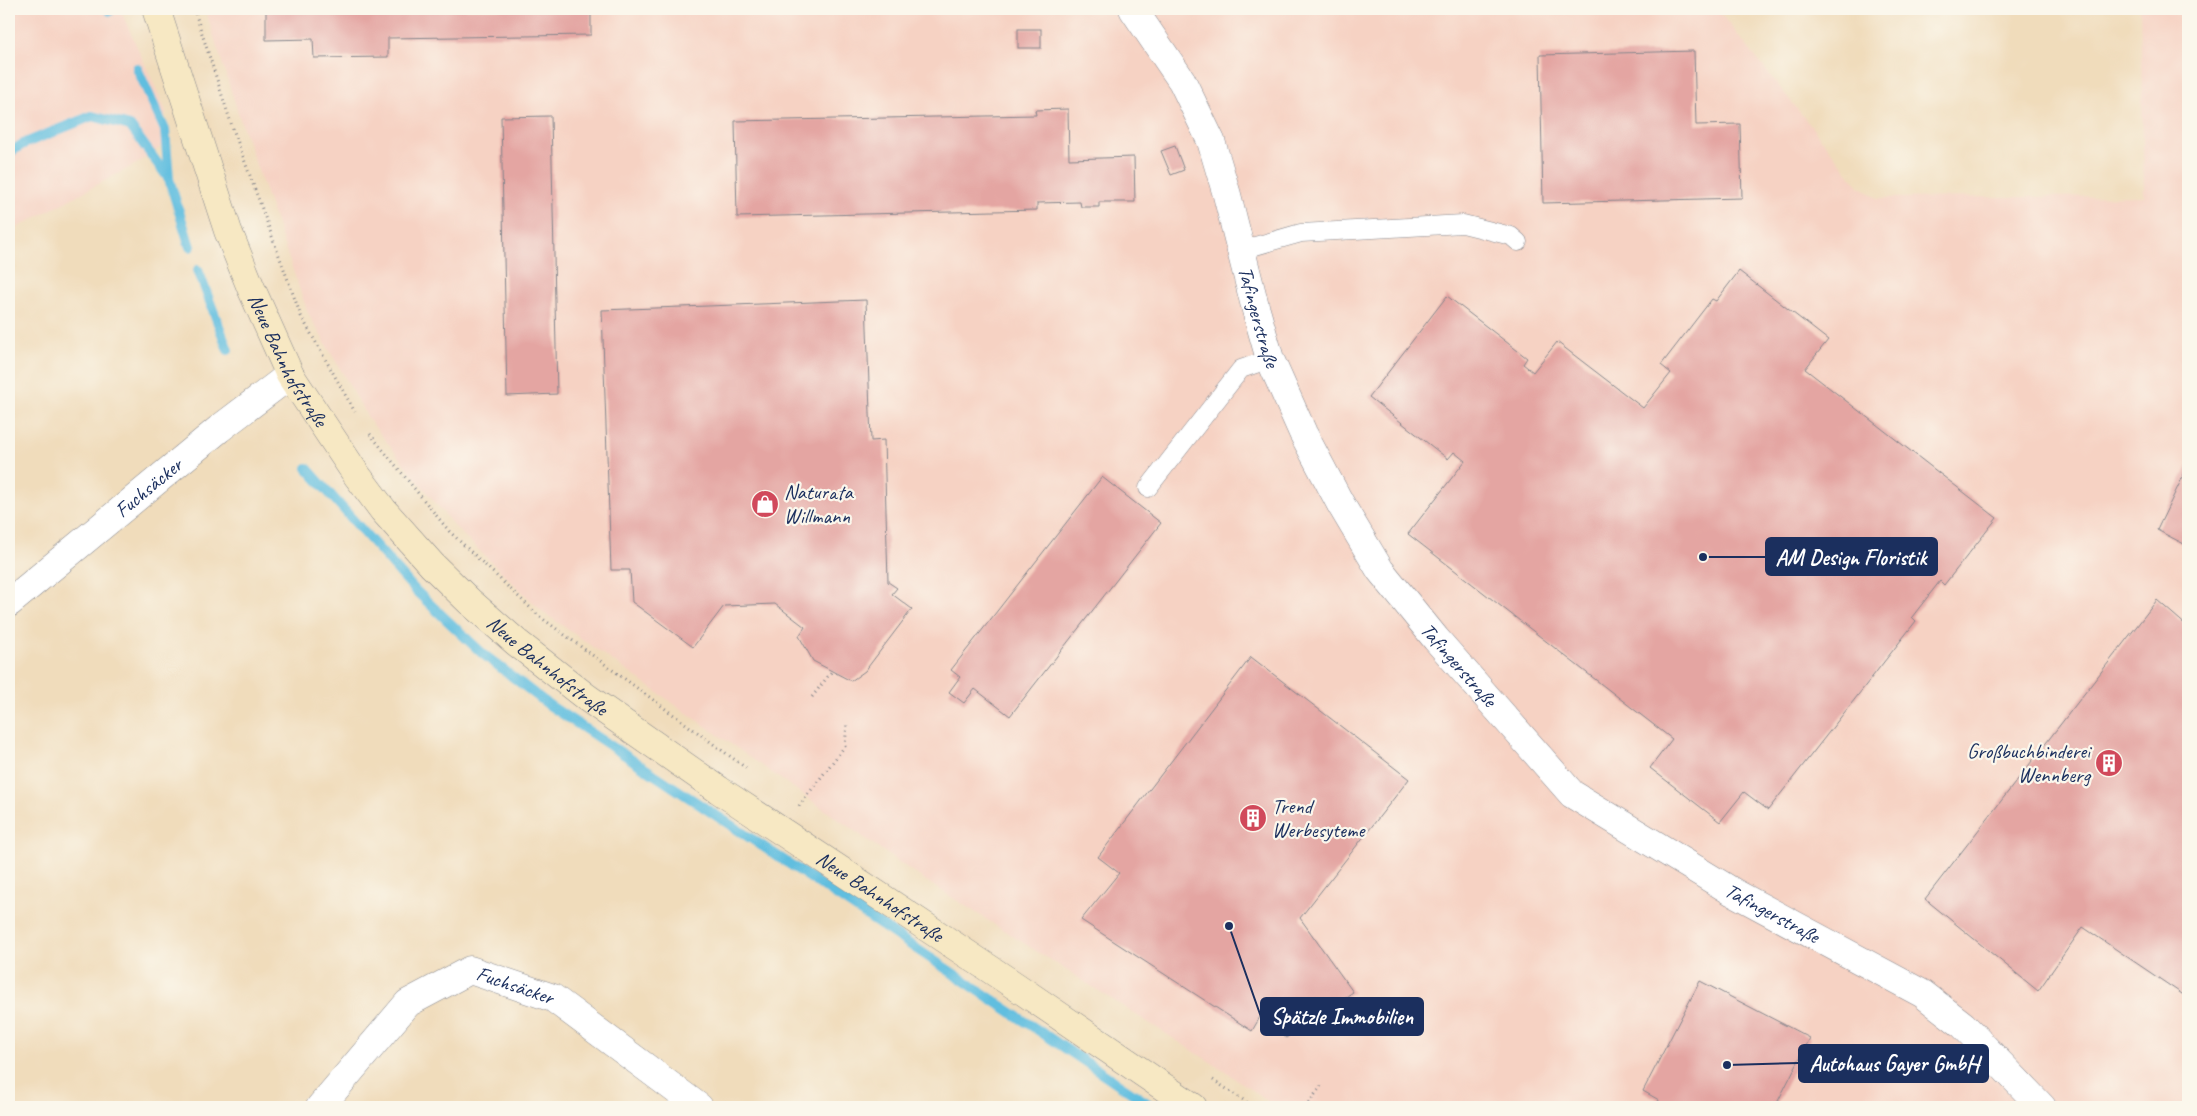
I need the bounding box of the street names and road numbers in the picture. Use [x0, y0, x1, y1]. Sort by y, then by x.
street label: Tafingerstraße [1233, 264, 1286, 374]
street label: Neue Bahnhofstraße [242, 290, 335, 433]
street label: Fuchsäcker [109, 451, 189, 523]
street label: Neue Bahnhofstraße [482, 610, 615, 722]
street label: Tafingerstraße [1415, 617, 1504, 714]
street label: Neue Bahnhofstraße [811, 845, 950, 949]
street label: Tafingerstraße [1720, 877, 1826, 950]
street label: Fuchsäcker [473, 960, 558, 1011]

